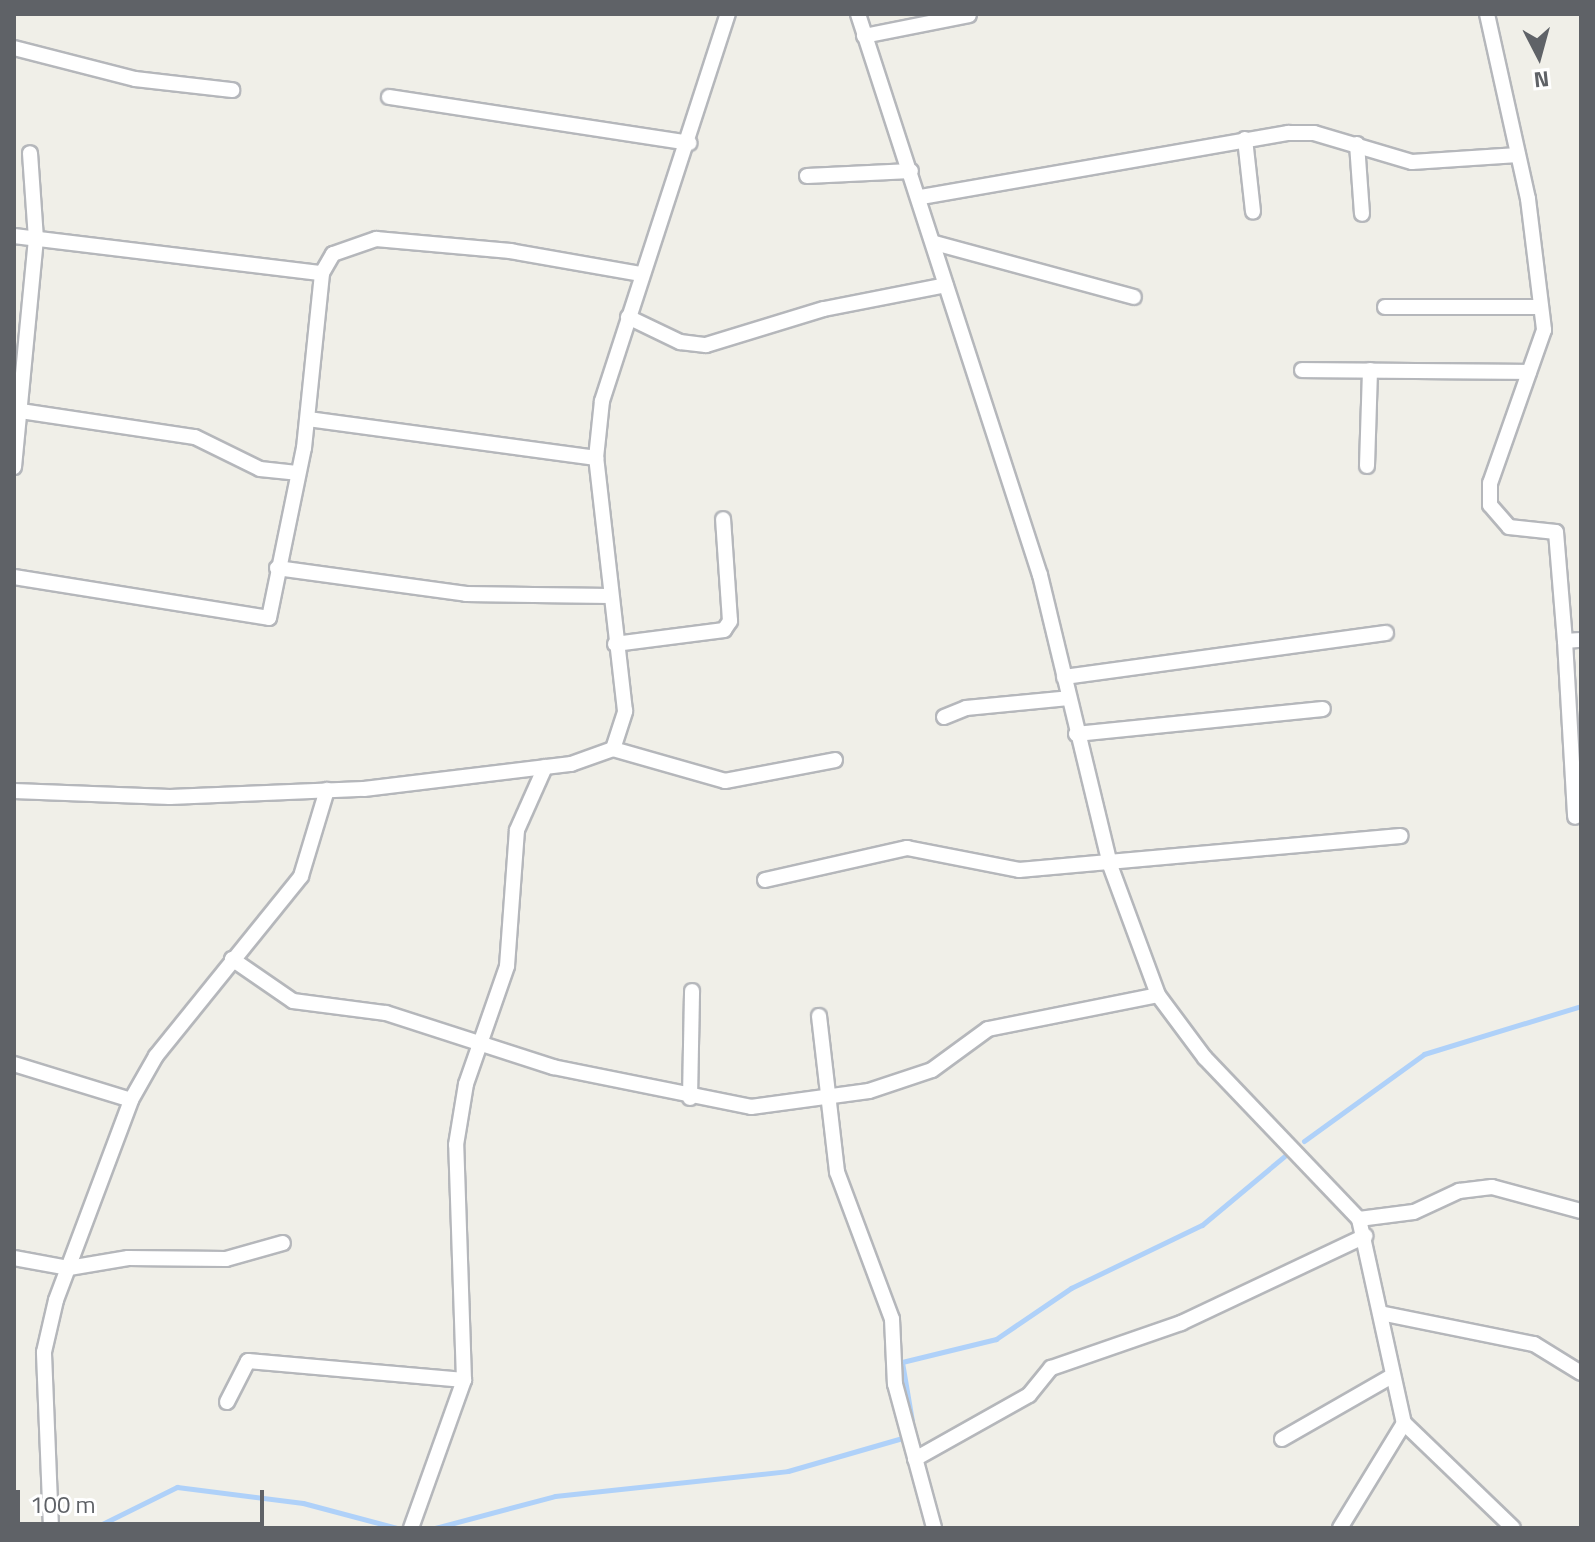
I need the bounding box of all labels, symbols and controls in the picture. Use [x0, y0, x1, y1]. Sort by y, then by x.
north arrow [1499, 16, 1579, 96]
text: N [1532, 62, 1551, 98]
scale bar [20, 1474, 268, 1524]
text: 100 m [30, 1486, 96, 1522]

